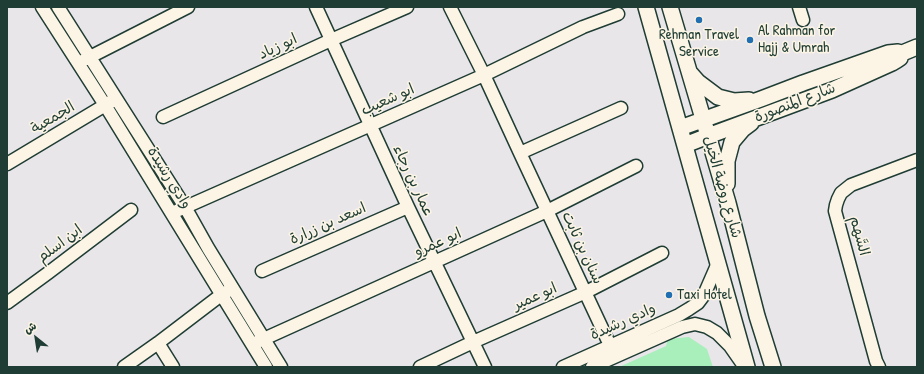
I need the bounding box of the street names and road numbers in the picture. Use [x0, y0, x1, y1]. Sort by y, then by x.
street label: ابو زياد [256, 30, 300, 64]
street label: شارع المنصورة [752, 79, 838, 127]
street label: ابو شعيب [359, 80, 417, 120]
street label: الجمعية [28, 98, 78, 138]
street label: شارع روضة الخيل [699, 134, 745, 240]
street label: عمار بن رجاء [389, 142, 437, 220]
street label: وادي رشيدة [143, 144, 195, 212]
street label: اسعد بن زرارة [287, 199, 369, 249]
street label: سنان بن ثابت [557, 209, 607, 287]
street label: السَّهم [845, 214, 873, 258]
street label: ابن اسلم [34, 221, 86, 267]
street label: ابو عمرو [412, 225, 464, 261]
street label: ابو عمير [510, 279, 560, 315]
street label: وادي رشيدة [587, 300, 659, 344]

